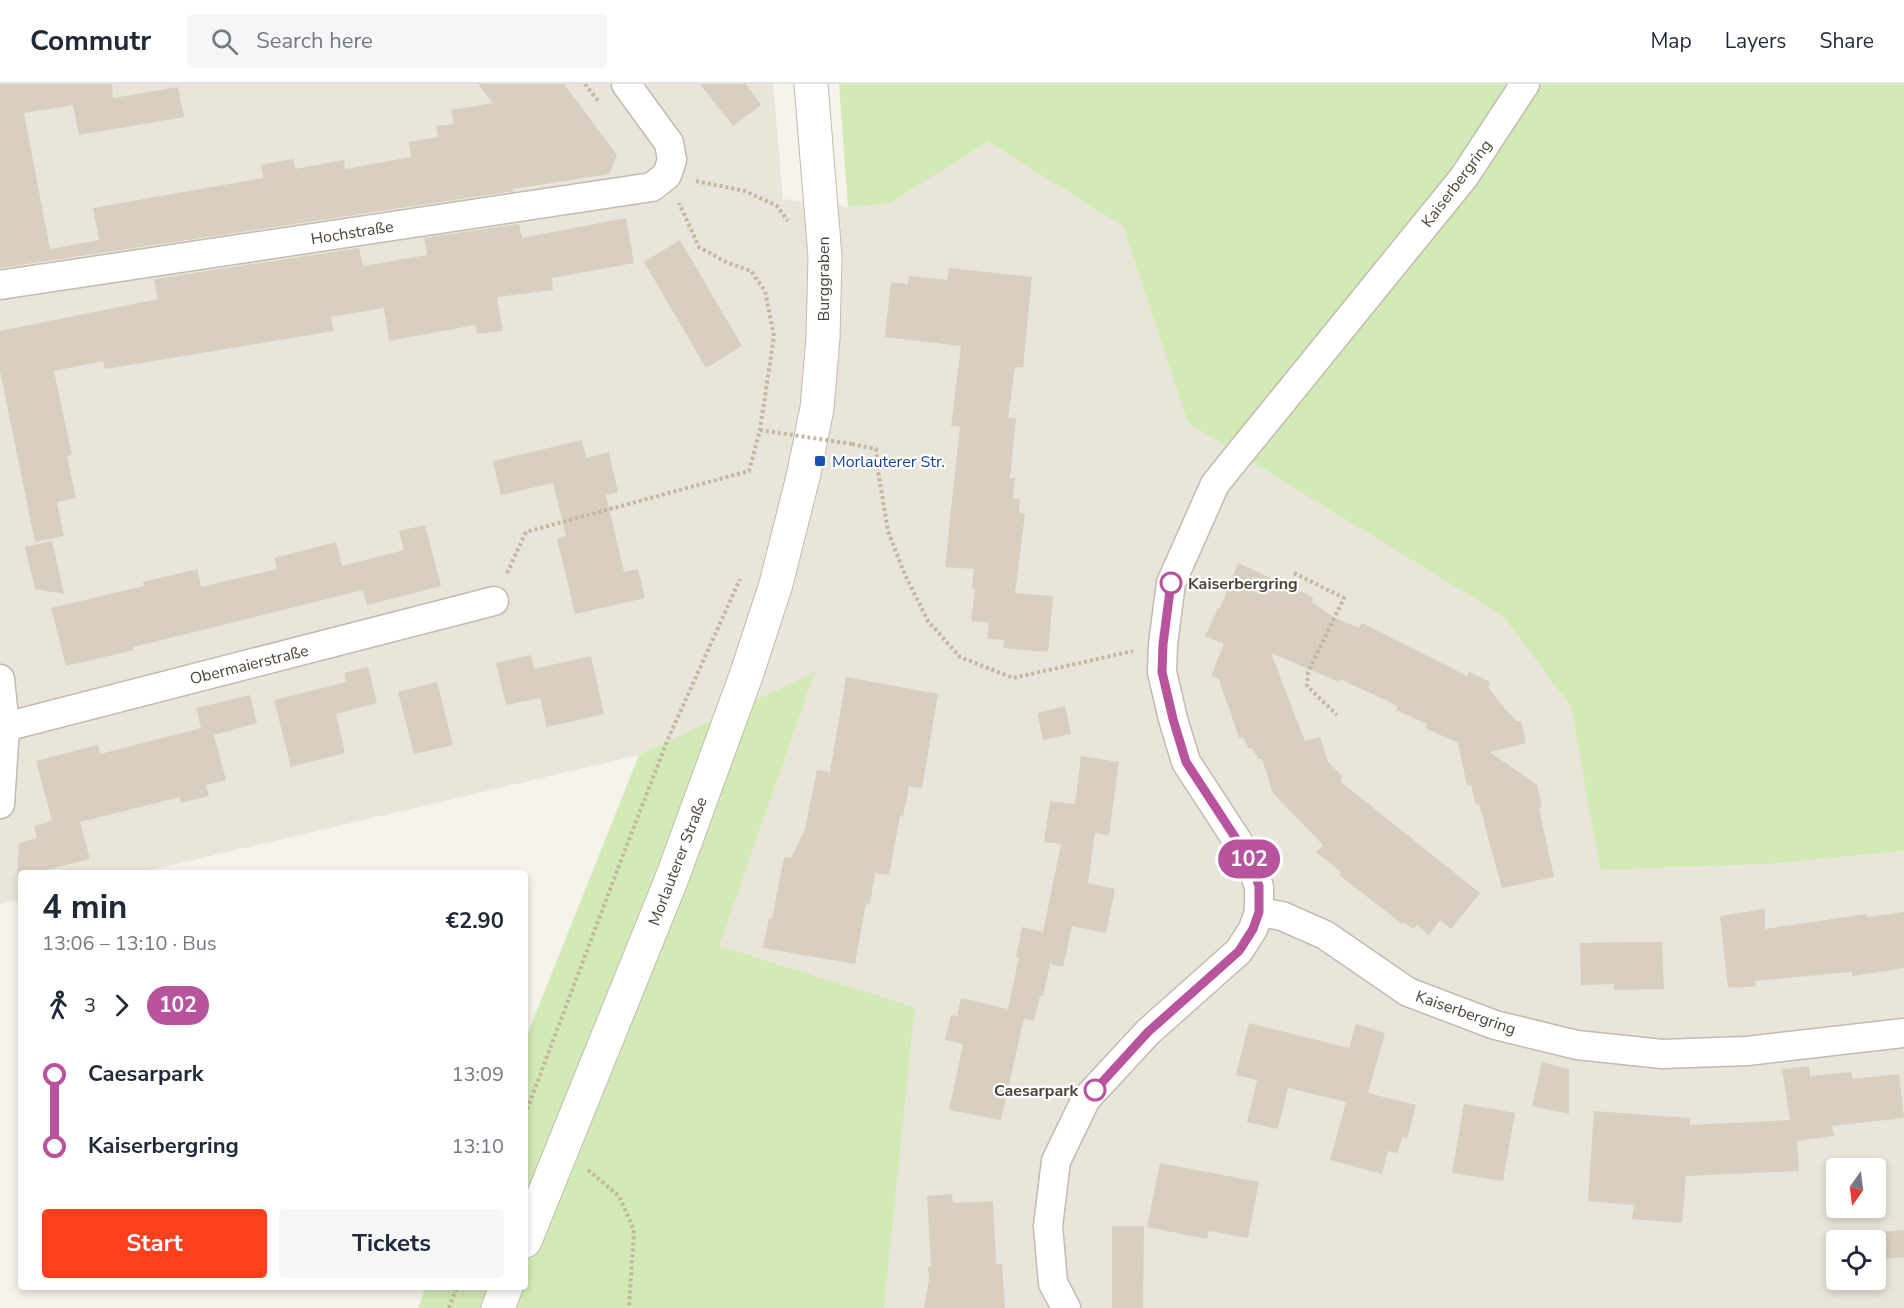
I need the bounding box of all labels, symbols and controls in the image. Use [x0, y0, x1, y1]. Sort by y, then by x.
search box [187, 14, 607, 68]
text: Commutr [30, 22, 151, 60]
icon: search [208, 25, 241, 58]
text: Search here [256, 26, 373, 56]
text: Map [1650, 27, 1692, 55]
text: Layers [1725, 27, 1786, 55]
text: Share [1819, 27, 1874, 55]
street label: Kaiserbergring [1416, 135, 1497, 232]
street label: Hochstraße [309, 216, 395, 250]
street label: Burggraben [813, 236, 835, 322]
place label: Morlauterer Str. [832, 451, 945, 473]
marker: Morlauterer Str. [813, 454, 827, 468]
marker: Kaiserbergring [1160, 572, 1182, 594]
place label: Kaiserbergring [1188, 573, 1298, 595]
street label: Obermaierstraße [188, 640, 311, 690]
street label: Morlauterer Straße [643, 794, 713, 929]
line badge: 102 [1214, 840, 1284, 878]
text: 102 [1230, 845, 1268, 873]
text: 4 min [42, 885, 127, 930]
text: €2.90 [446, 906, 504, 936]
text: 13:06 – 13:10 · Bus [42, 930, 217, 957]
street label: Kaiserbergring [1413, 985, 1519, 1040]
icon: walk [42, 989, 75, 1022]
icon: forward [105, 989, 138, 1022]
text: 102 [159, 991, 197, 1019]
text: 3 [84, 992, 96, 1019]
text: Caesarpark [88, 1059, 204, 1089]
text: 13:09 [451, 1061, 504, 1088]
marker: Caesarpark [1084, 1079, 1106, 1101]
place label: Caesarpark [994, 1080, 1078, 1102]
text: Kaiserbergring [88, 1131, 239, 1161]
text: 13:10 [451, 1133, 504, 1160]
north arrow [1826, 1158, 1886, 1218]
map controls [1826, 1158, 1886, 1290]
button: Start [42, 1209, 267, 1278]
button: Tickets [279, 1209, 504, 1278]
button: locate [1826, 1230, 1886, 1290]

